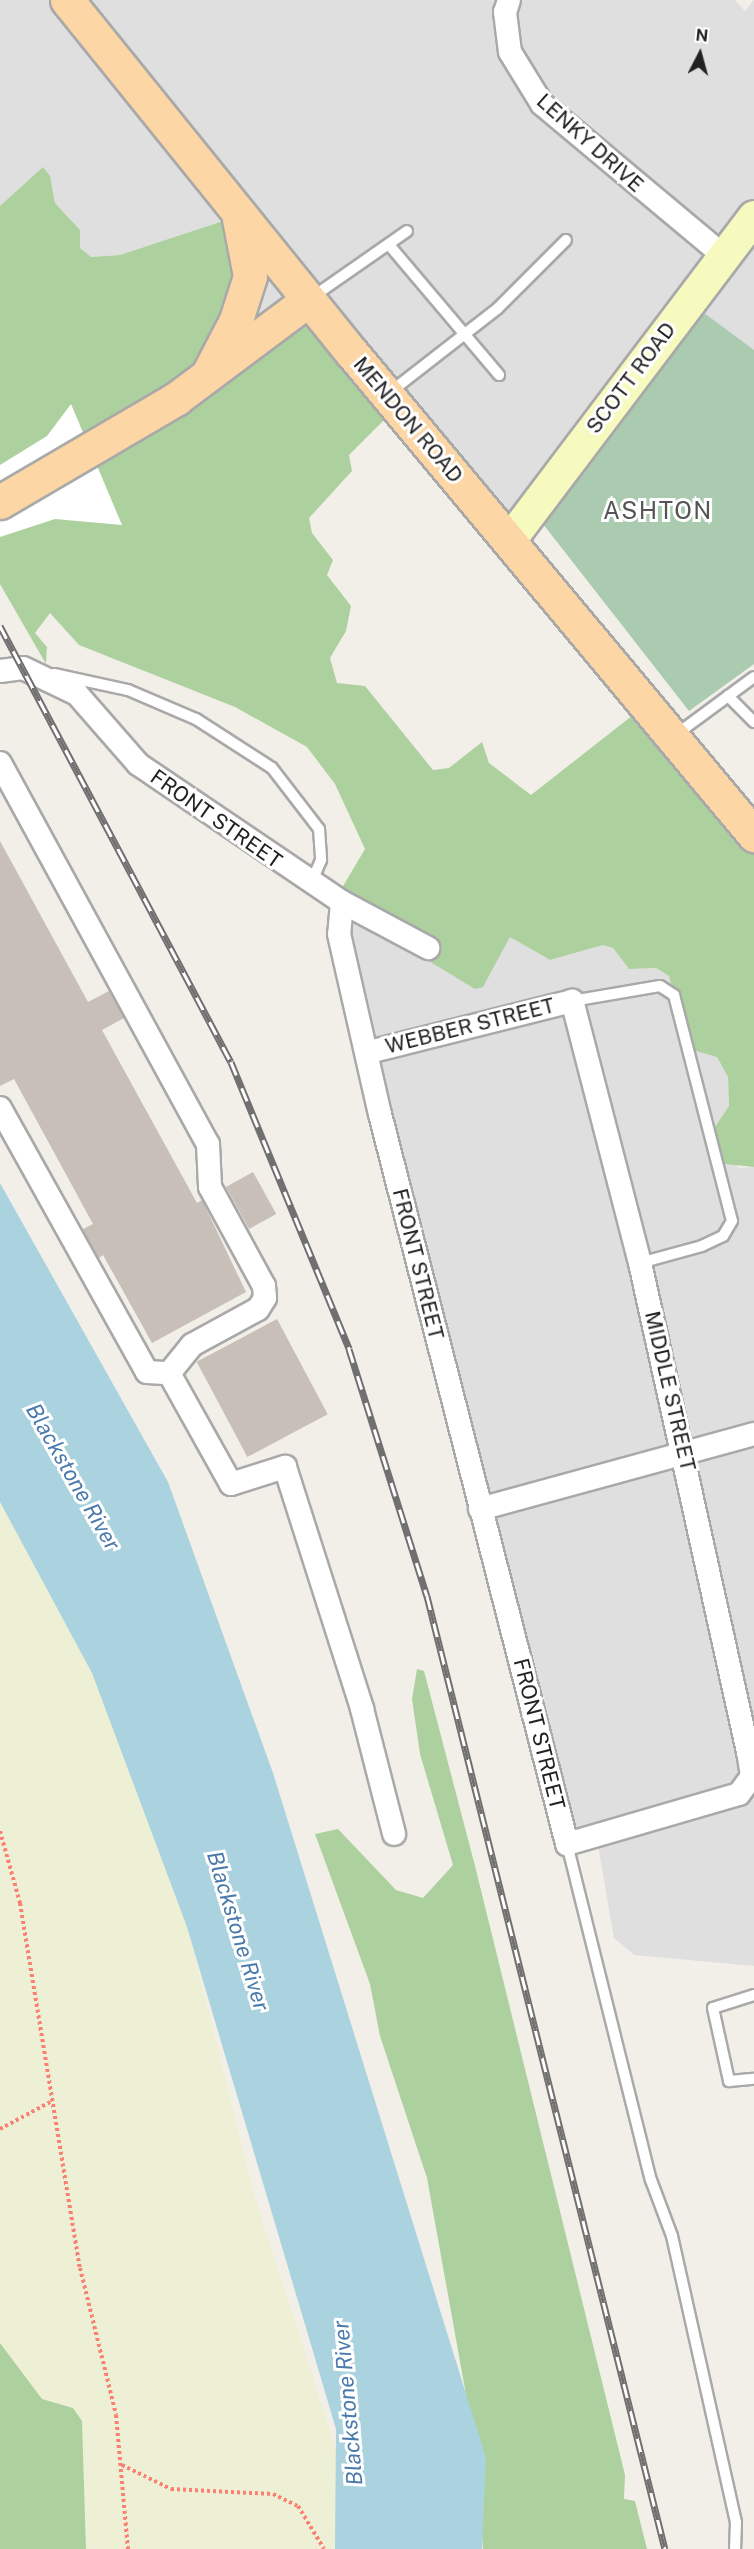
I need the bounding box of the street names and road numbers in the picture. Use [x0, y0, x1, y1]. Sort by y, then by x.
street label: LENKY DRIVE [531, 88, 649, 198]
street label: SCOTT ROAD [581, 317, 681, 439]
street label: MENDON ROAD [348, 352, 468, 488]
street label: FRONT STREET [145, 764, 287, 874]
street label: WEBBER STREET [383, 993, 557, 1059]
street label: FRONT STREET [387, 1186, 449, 1342]
street label: MIDDLE STREET [639, 1309, 701, 1473]
street label: FRONT STREET [508, 1656, 570, 1812]

